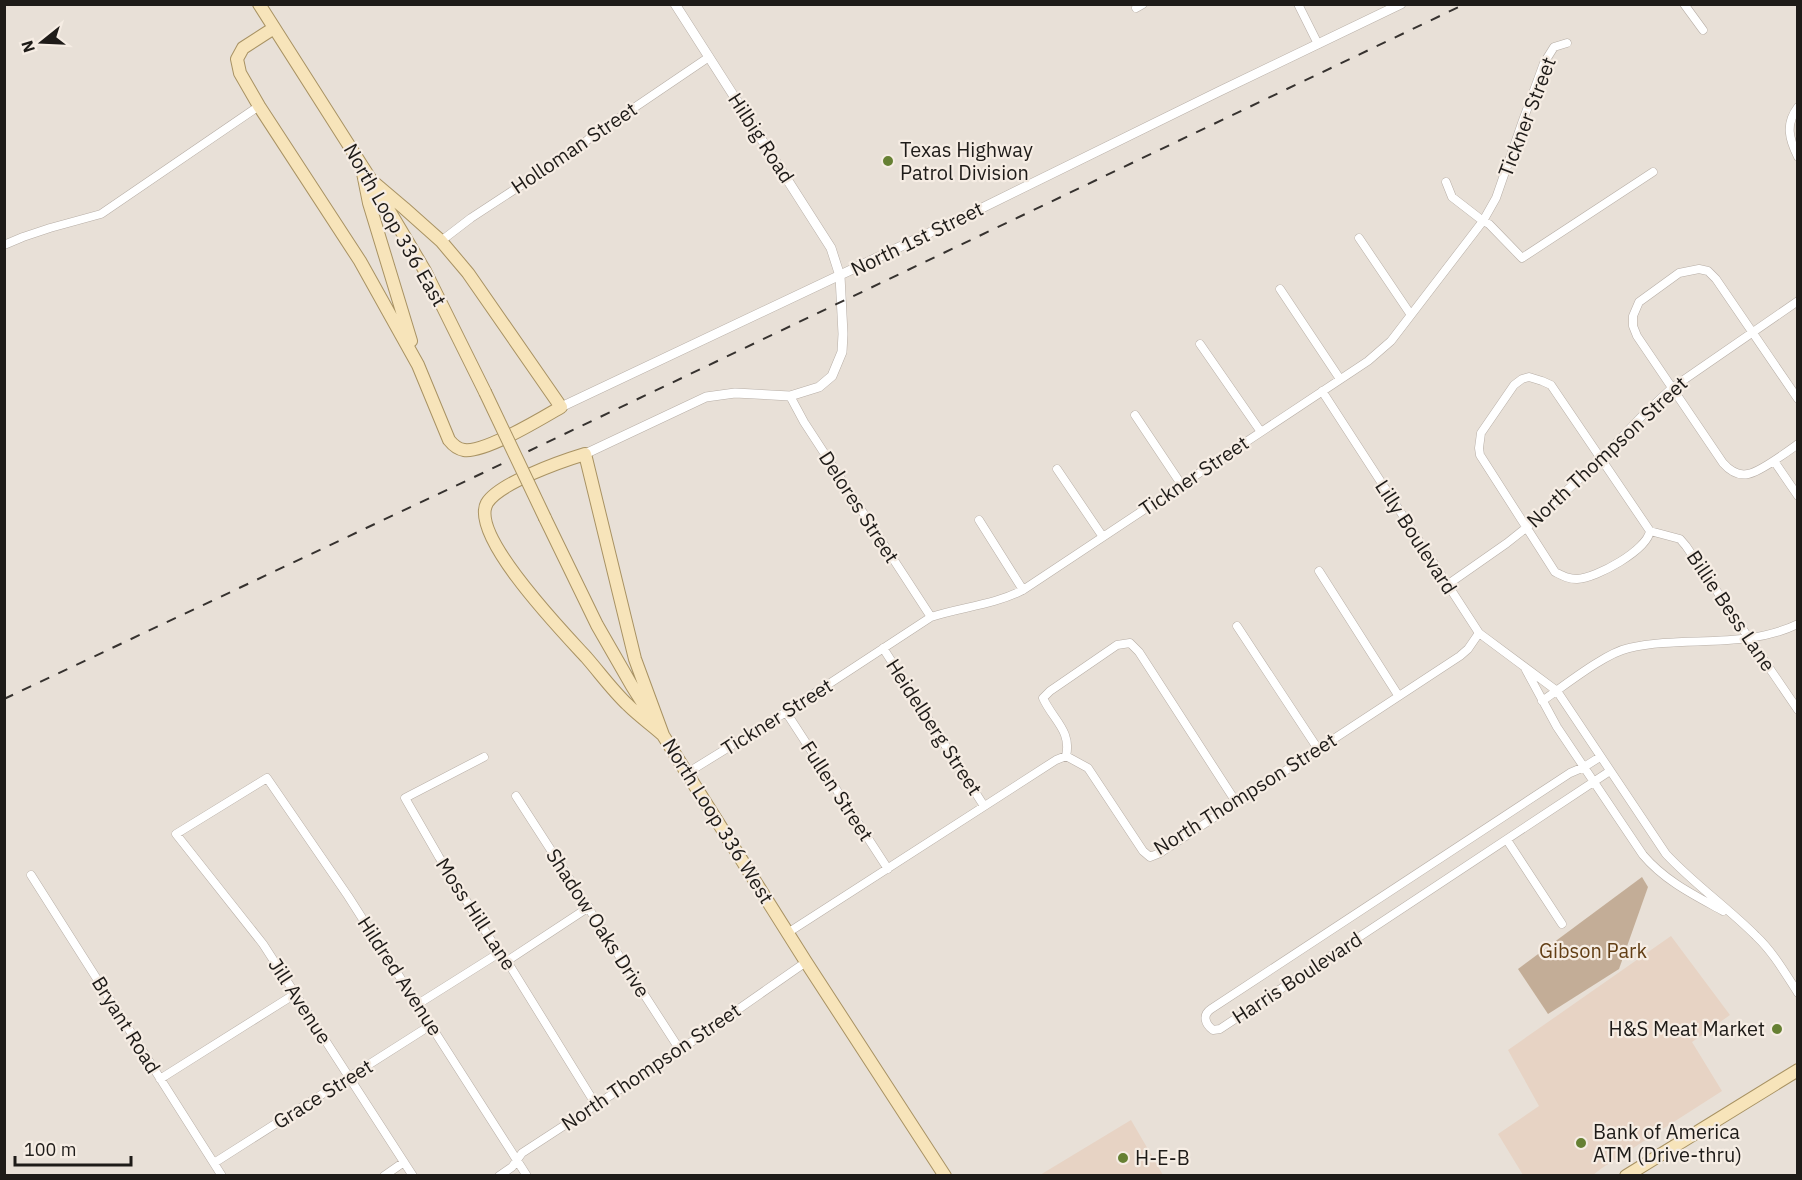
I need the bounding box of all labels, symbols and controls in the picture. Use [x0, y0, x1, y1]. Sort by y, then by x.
north arrow [12, 12, 72, 72]
text: N [16, 38, 39, 55]
street label: Tickner Street [1491, 53, 1562, 181]
street label: Hilbig Road [722, 87, 801, 188]
street label: Holloman Street [505, 95, 642, 200]
place label: Texas Highway Patrol Division [900, 136, 1033, 186]
street label: North Loop 336 East [338, 138, 453, 311]
marker: Texas Highway Patrol Division [881, 154, 895, 168]
street label: North 1st Street [846, 195, 987, 282]
street label: North Thompson Street [1520, 370, 1693, 533]
street label: Tickner Street [1134, 429, 1254, 522]
street label: Delores Street [813, 445, 906, 568]
street label: Lilly Boulevard [1369, 474, 1464, 599]
street label: Billie Bess Lane [1681, 545, 1782, 677]
street label: Heidelberg Street [880, 653, 989, 800]
street label: Tickner Street [716, 672, 837, 761]
street label: North Thompson Street [1148, 726, 1341, 861]
street label: North Loop 336 West [657, 733, 780, 909]
street label: Fullen Street [795, 735, 880, 846]
street label: Shadow Oaks Drive [540, 843, 657, 1002]
street label: Moss Hill Lane [430, 852, 523, 975]
street label: Hildred Avenue [352, 911, 449, 1041]
street label: Harris Boulevard [1226, 925, 1367, 1030]
park label: Gibson Park [1539, 937, 1647, 964]
street label: Jill Avenue [263, 952, 338, 1049]
street label: Bryant Road [86, 971, 167, 1079]
street label: North Thompson Street [556, 996, 746, 1137]
place label: H&S Meat Market [1609, 1015, 1765, 1042]
marker: H&S Meat Market [1770, 1022, 1784, 1036]
street label: Grace Street [268, 1052, 378, 1135]
place label: Bank of America ATM (Drive-thru) [1593, 1118, 1742, 1168]
scale bar [15, 1129, 130, 1167]
marker: Bank of America ATM (Drive-thru) [1574, 1136, 1588, 1150]
text: 100 m [24, 1138, 76, 1161]
place label: H-E-B [1135, 1144, 1190, 1171]
marker: H-E-B [1116, 1151, 1130, 1165]

